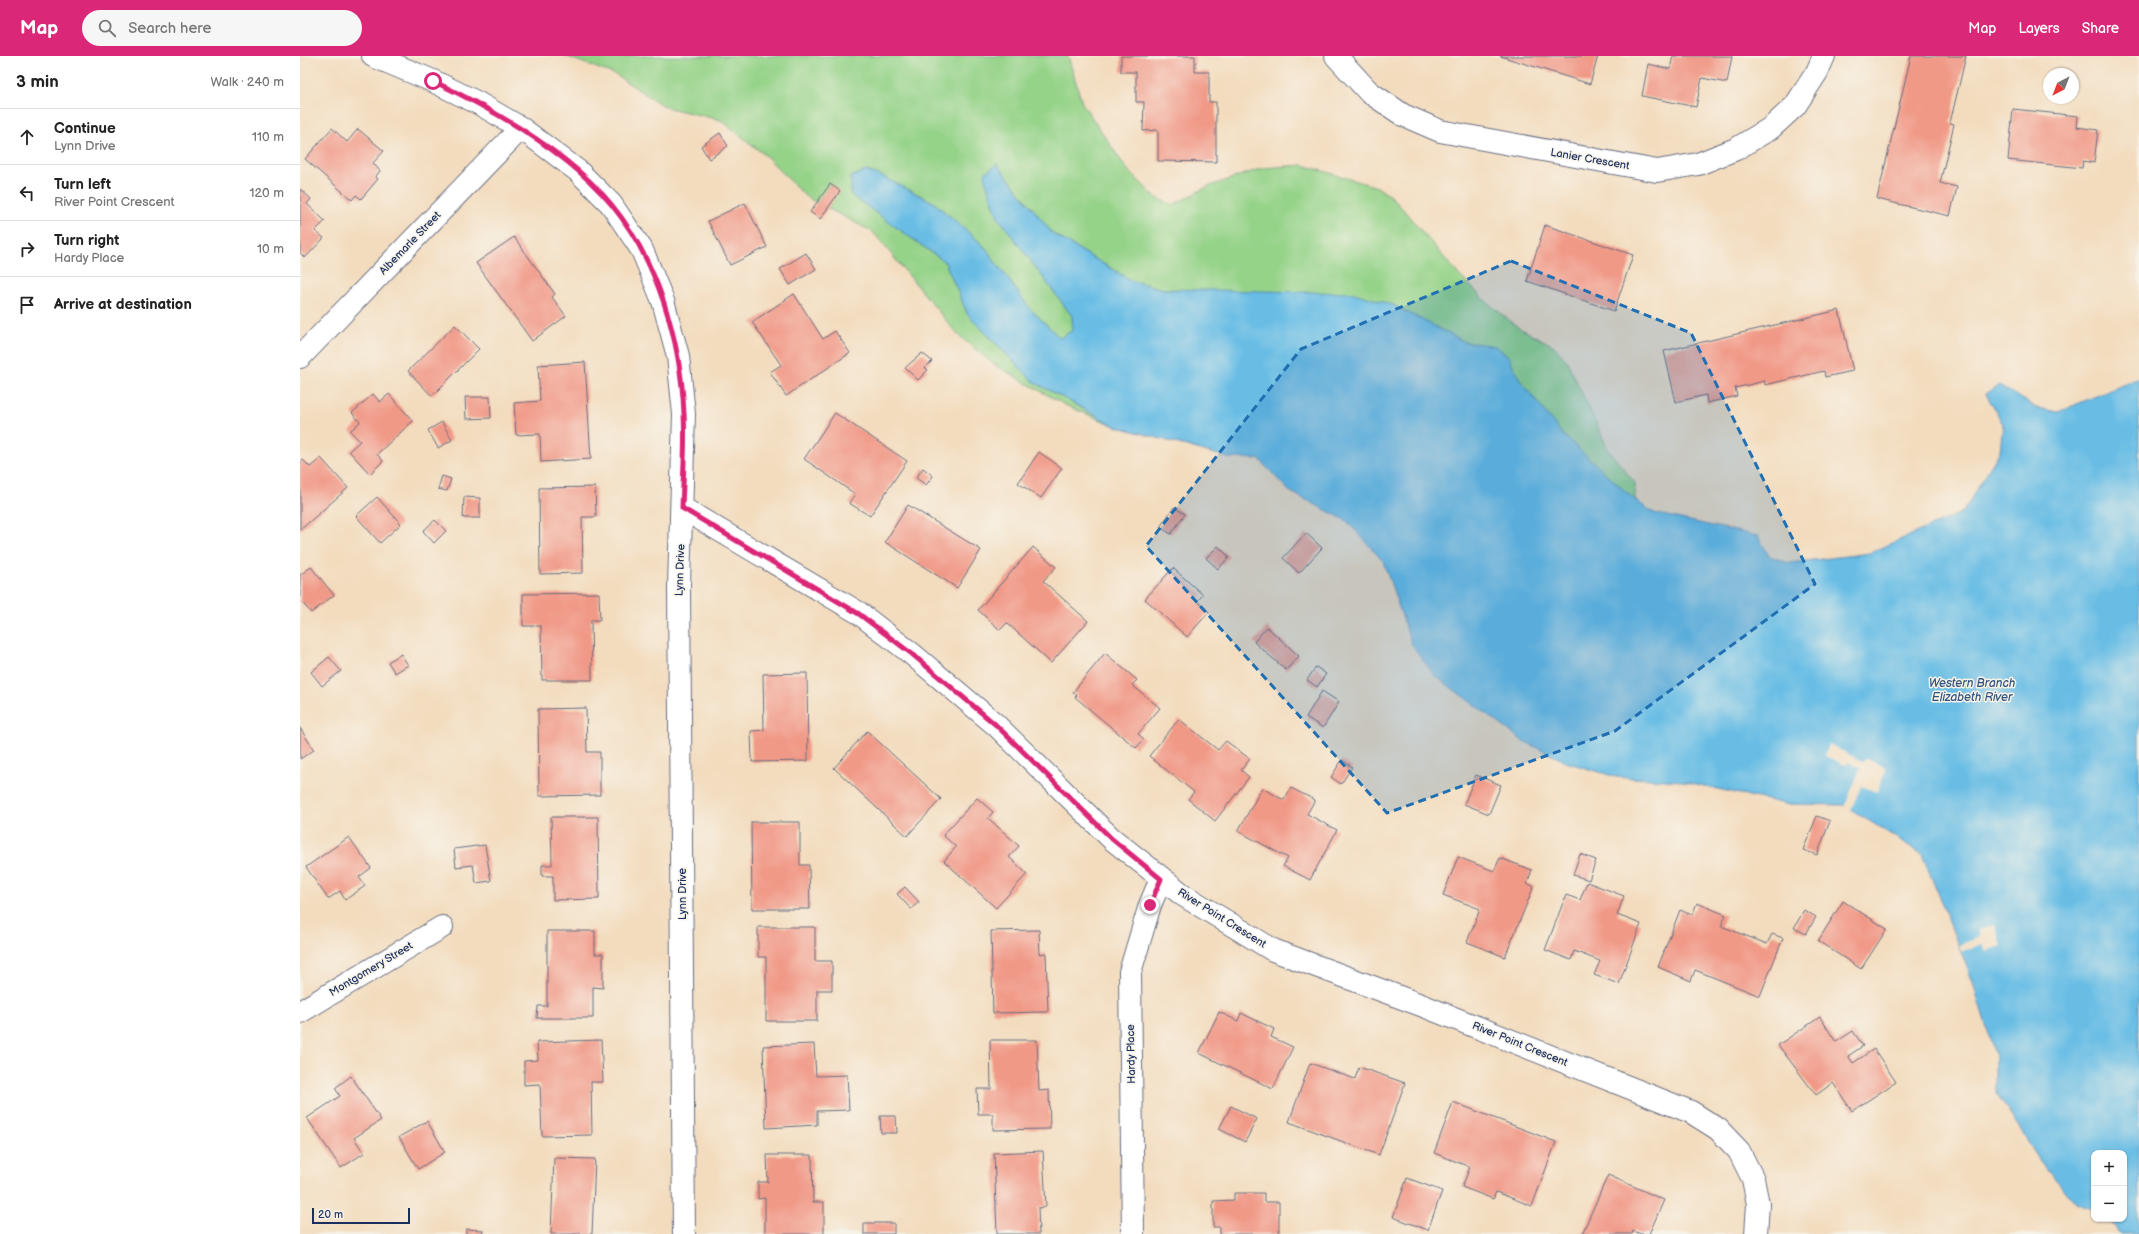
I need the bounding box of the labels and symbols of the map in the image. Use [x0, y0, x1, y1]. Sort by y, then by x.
north arrow [2043, 68, 2079, 104]
route start [424, 72, 442, 90]
street label: Lanier Crescent [1549, 146, 1631, 172]
street label: Albemarle Street [376, 208, 444, 277]
street label: Lynn Drive [673, 543, 687, 596]
water label: Western Branch Elizabeth River [1929, 676, 2016, 705]
street label: Lynn Drive [676, 867, 689, 920]
street label: River Point Crescent [1175, 885, 1269, 951]
route end [1141, 896, 1159, 914]
street label: Montgomery Street [327, 939, 416, 999]
street label: River Point Crescent [1470, 1019, 1570, 1069]
street label: Hardy Place [1124, 1024, 1138, 1084]
scale bar [312, 1206, 410, 1225]

